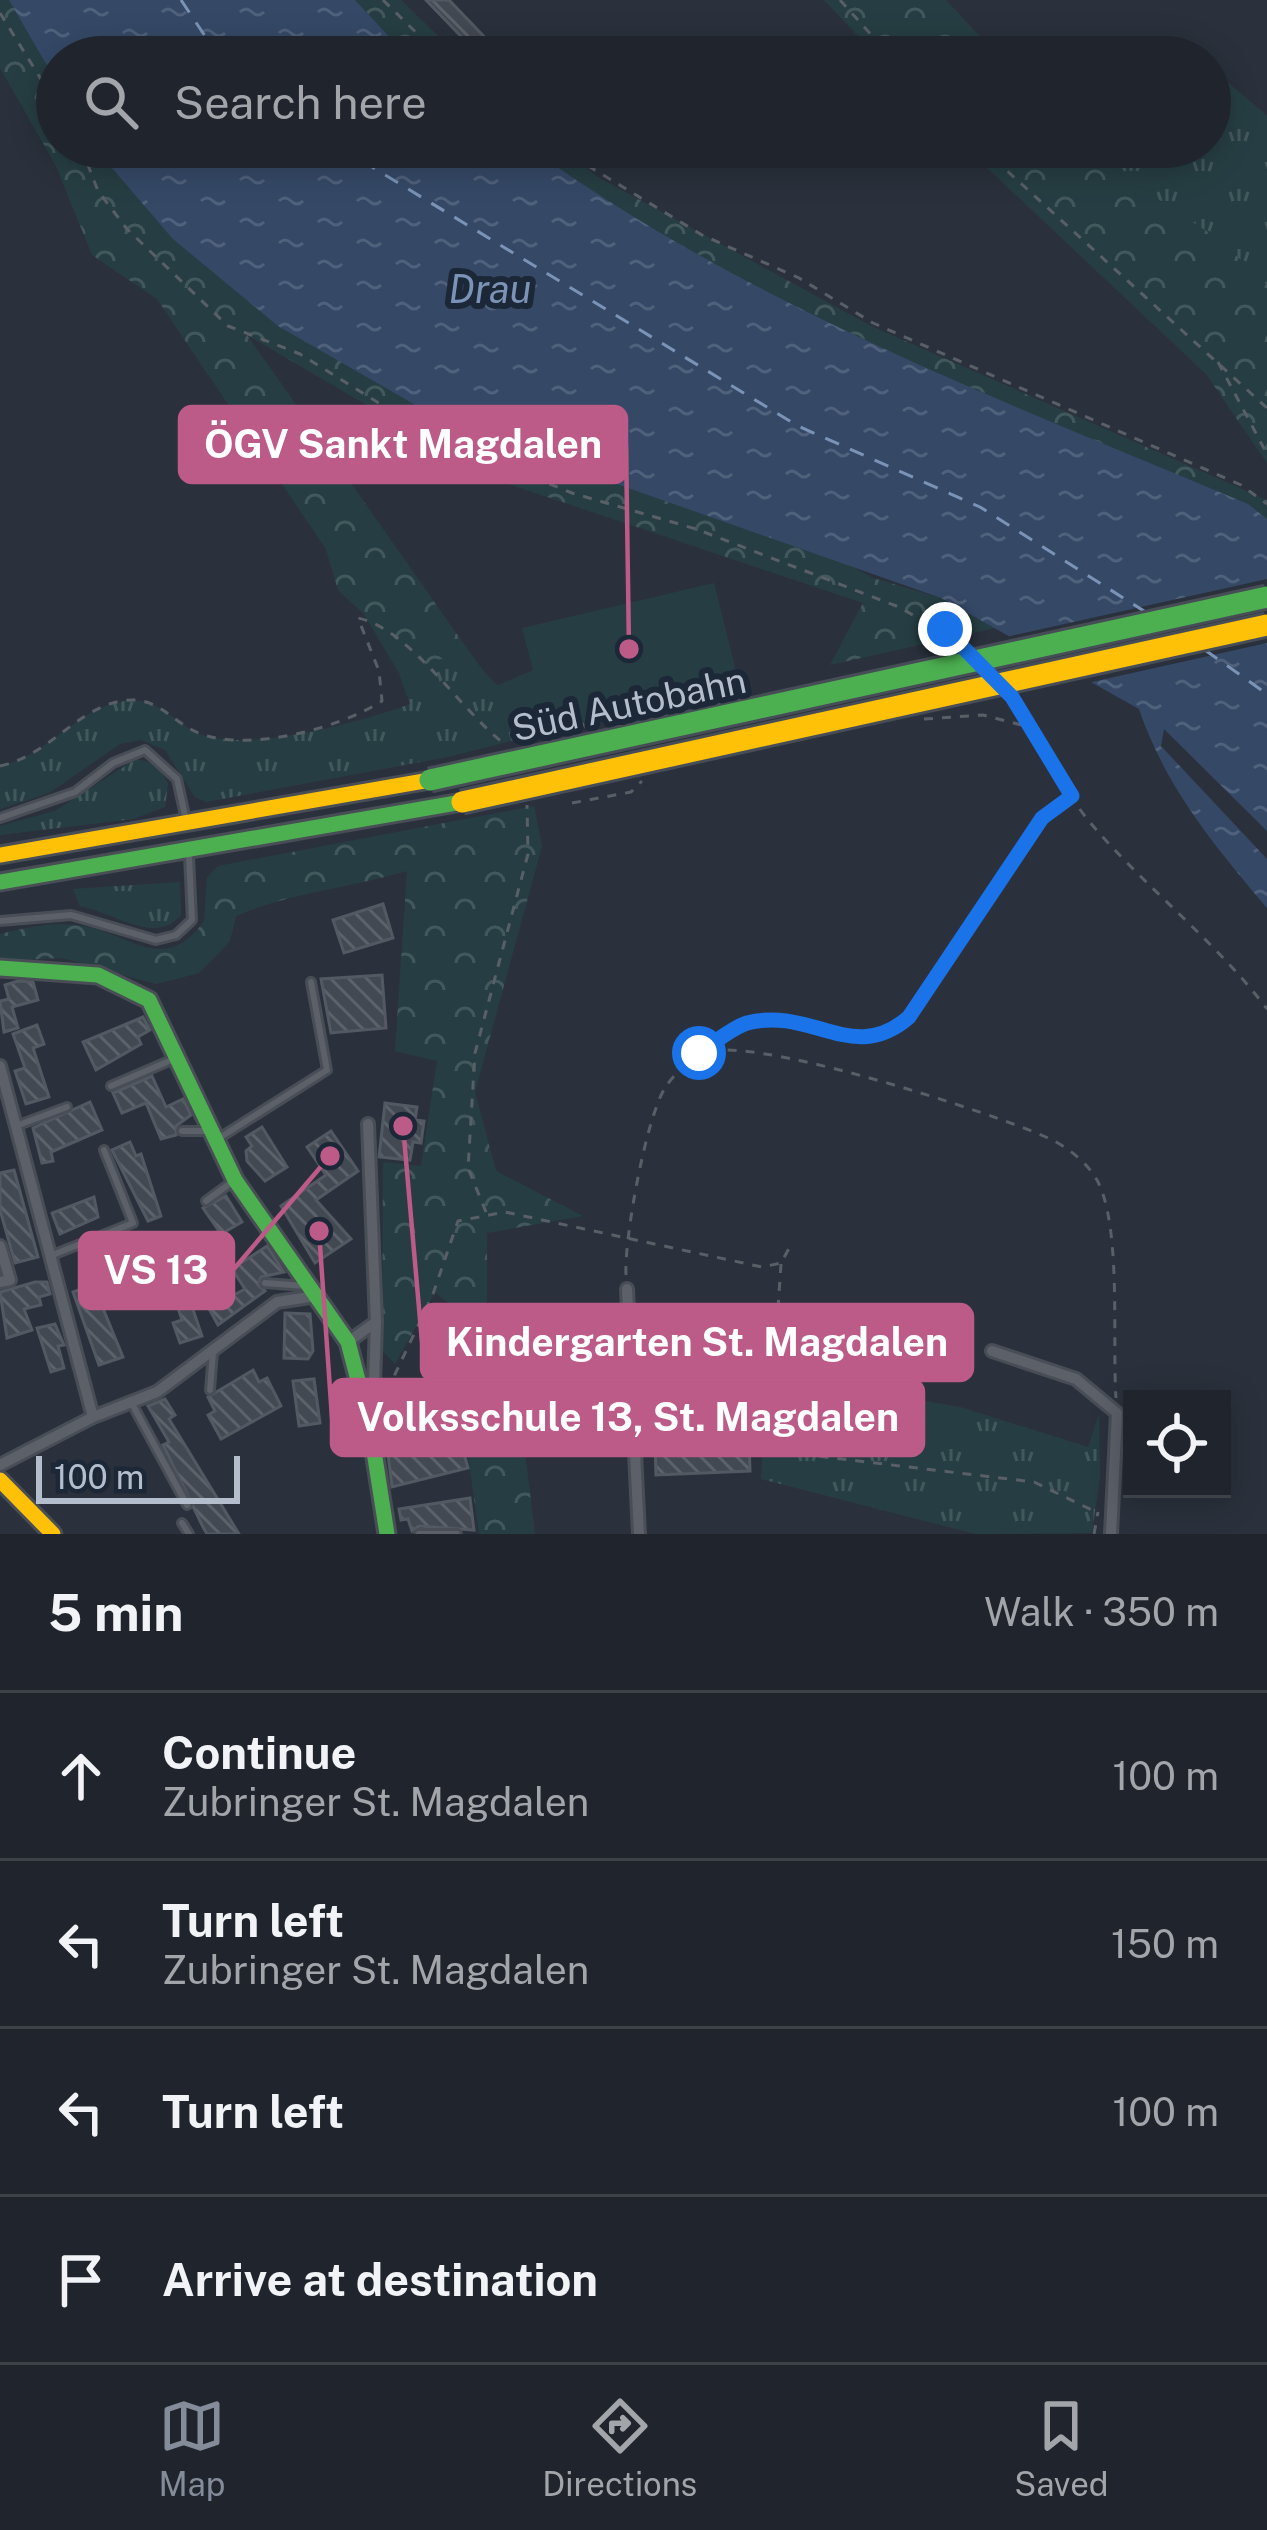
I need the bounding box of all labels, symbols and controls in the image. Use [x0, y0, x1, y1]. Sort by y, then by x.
search box [36, 36, 1231, 168]
icon: search [78, 69, 144, 135]
text: Search here [174, 76, 427, 129]
water label: Drau [449, 266, 531, 312]
callout: ÖGV Sankt Magdalen [180, 407, 626, 482]
text: ÖGV Sankt Magdalen [204, 420, 602, 467]
route end [918, 602, 972, 656]
street label: Süd Autobahn [508, 659, 750, 749]
route start [672, 1026, 726, 1080]
callout: VS 13 [80, 1233, 233, 1308]
text: VS 13 [104, 1247, 208, 1293]
callout: Kindergarten St. Magdalen [422, 1305, 972, 1380]
text: Kindergarten St. Magdalen [446, 1319, 948, 1365]
callout: Volksschule 13, St. Magdalen [332, 1380, 923, 1455]
map controls [1123, 1390, 1231, 1498]
button: locate [1123, 1390, 1231, 1498]
text: Volksschule 13, St. Magdalen [357, 1394, 899, 1440]
scale bar [36, 1450, 240, 1503]
text: 100 m [54, 1458, 144, 1496]
text: 5 min [48, 1583, 184, 1642]
text: Walk · 350 m [984, 1589, 1219, 1635]
text: Continue [162, 1726, 356, 1779]
icon: ahead [48, 1743, 114, 1809]
text: 100 m [1112, 1753, 1219, 1799]
text: Zubringer St. Magdalen [162, 1779, 589, 1825]
text: Turn left [162, 1894, 344, 1947]
icon: left [48, 1911, 114, 1977]
text: 150 m [1111, 1921, 1219, 1967]
text: Zubringer St. Magdalen [162, 1947, 589, 1993]
icon: left [48, 2079, 114, 2145]
text: Turn left [162, 2085, 344, 2138]
text: 100 m [1112, 2089, 1219, 2135]
icon: arrive [48, 2247, 114, 2313]
text: Arrive at destination [162, 2253, 598, 2306]
tab: Map [158, 2393, 225, 2503]
tab: Directions [542, 2393, 697, 2503]
tab: Saved [1014, 2393, 1109, 2503]

